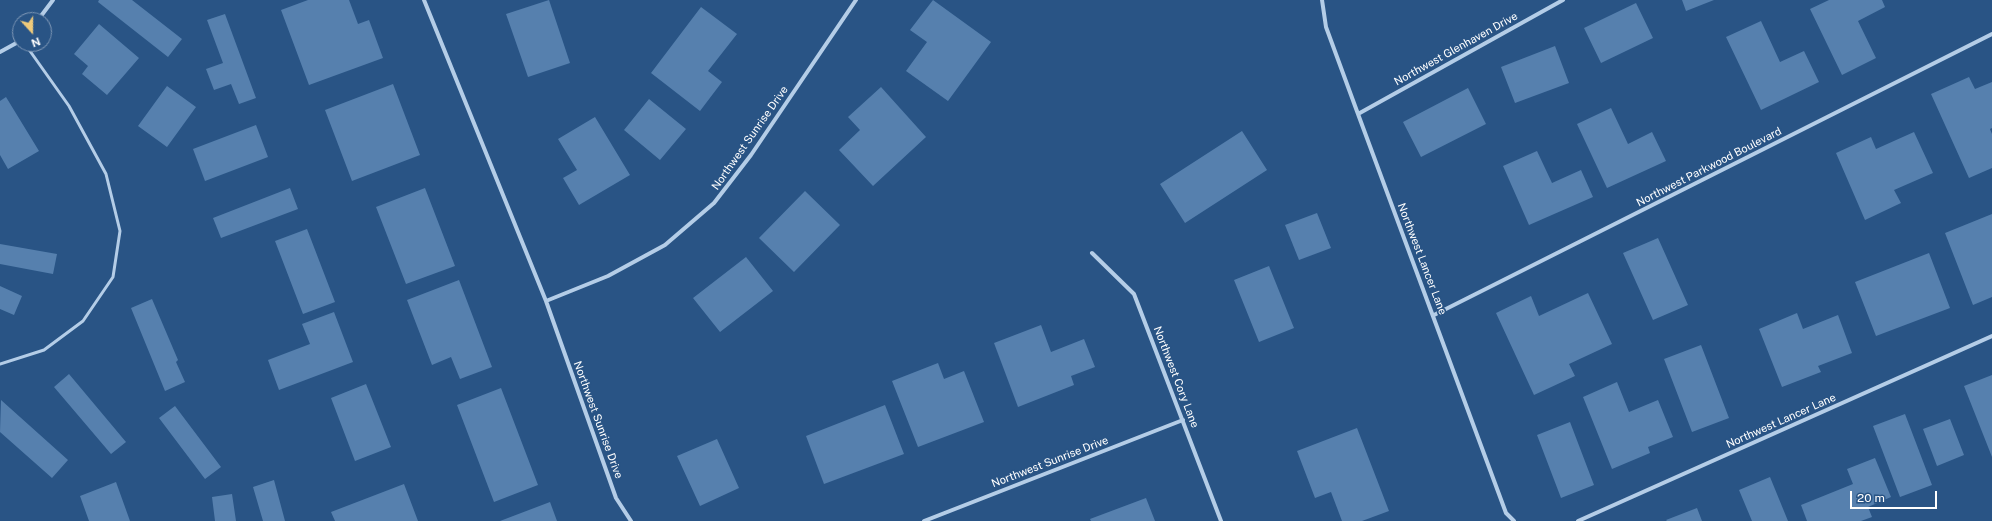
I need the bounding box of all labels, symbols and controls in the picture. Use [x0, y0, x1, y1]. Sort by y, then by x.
street label: Northwest Glenhaven Drive [1392, 10, 1520, 88]
north arrow [12, 12, 52, 52]
text: N [30, 35, 42, 49]
street label: Northwest Sunrise Drive [709, 83, 791, 193]
street label: Northwest Parkwood Boulevard [1634, 124, 1784, 210]
street label: Northwest Lancer Lane [1395, 201, 1449, 317]
street label: Northwest Cory Lane [1151, 324, 1201, 430]
street label: Northwest Sunrise Drive [571, 359, 625, 481]
street label: Northwest Lancer Lane [1724, 391, 1838, 451]
street label: Northwest Sunrise Drive [990, 434, 1110, 490]
scale bar [1852, 483, 1939, 509]
text: 20 m [1857, 491, 1885, 505]

